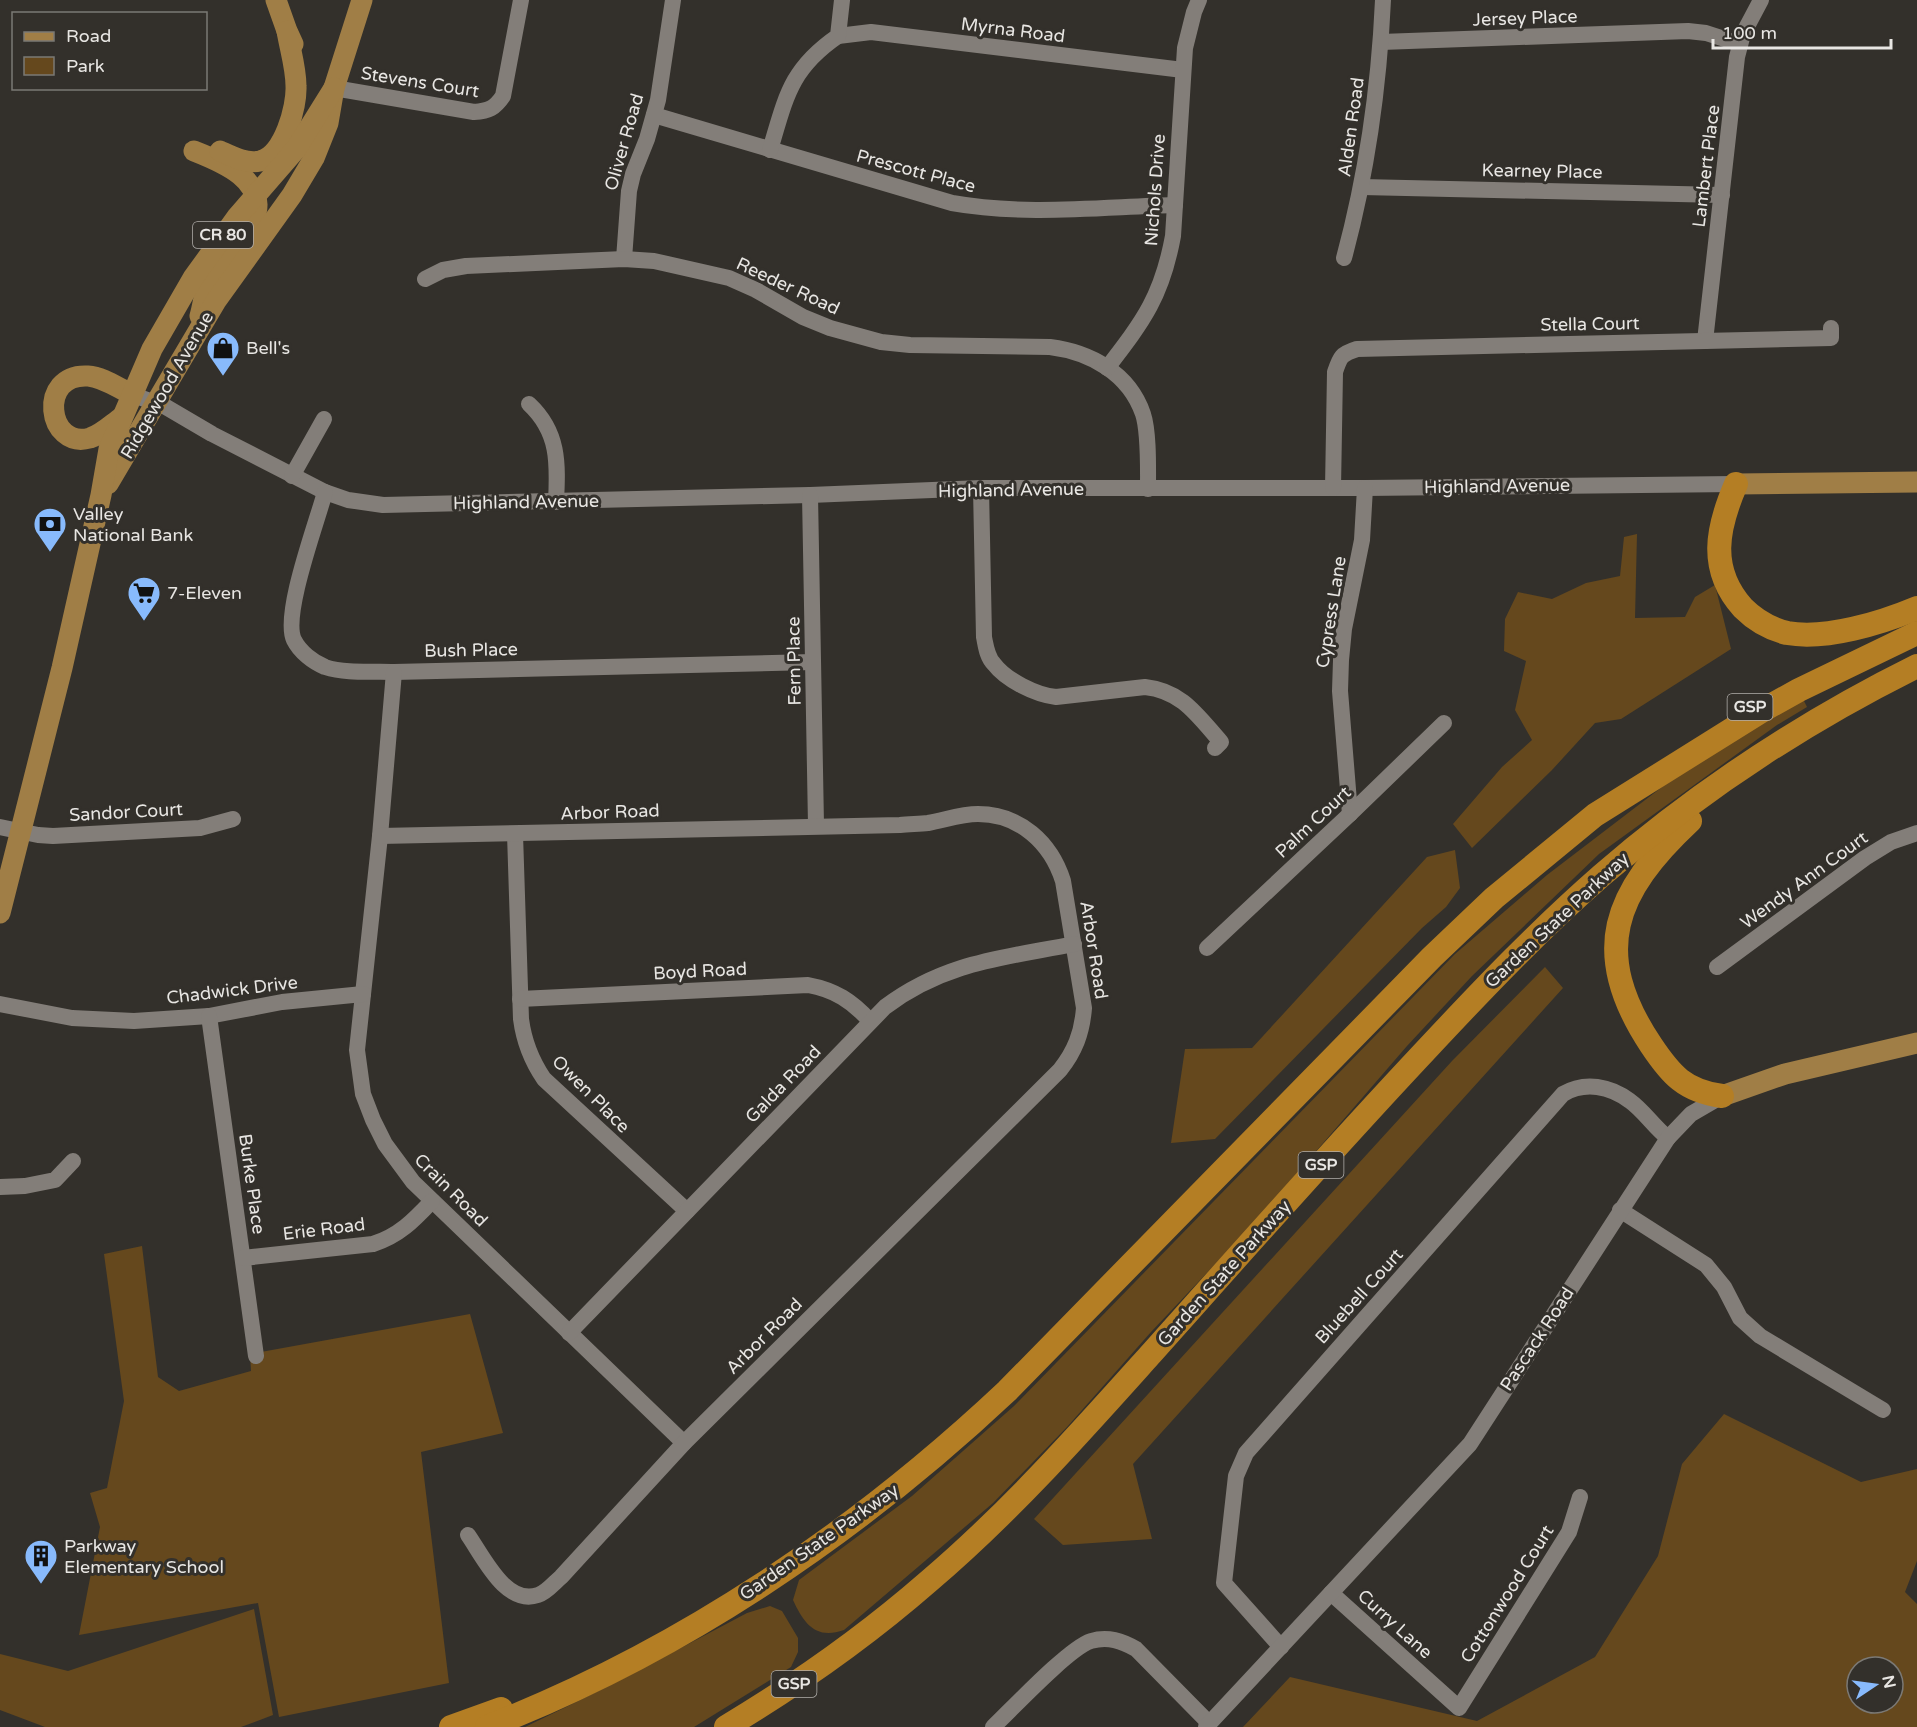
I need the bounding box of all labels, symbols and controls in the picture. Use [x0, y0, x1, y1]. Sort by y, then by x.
street label: Jersey Place [1472, 5, 1578, 31]
legend [12, 12, 207, 90]
scale bar [1713, 12, 1892, 50]
street label: Myrna Road [960, 13, 1066, 47]
text: 100 m [1722, 22, 1777, 44]
text: Road [66, 25, 111, 47]
text: Park [66, 55, 105, 77]
street label: Stevens Court [359, 62, 481, 102]
street label: Alden Road [1333, 76, 1369, 178]
street label: Oliver Road [600, 91, 648, 193]
street label: Lambert Place [1688, 103, 1724, 229]
street label: Nichols Drive [1140, 133, 1170, 247]
street label: Prescott Place [854, 145, 978, 197]
street label: Kearney Place [1481, 159, 1603, 183]
road number: CR 80 [193, 222, 253, 248]
street label: Reeder Road [733, 252, 843, 320]
street label: Ridgewood Avenue [116, 307, 218, 463]
street label: Stella Court [1540, 312, 1640, 336]
shop icon: Bell's [205, 330, 241, 377]
place label: Bell's [246, 337, 290, 359]
street label: Highland Avenue [1424, 474, 1570, 498]
street label: Highland Avenue [938, 478, 1084, 502]
street label: Highland Avenue [453, 490, 599, 514]
place label: Valley National Bank [73, 503, 193, 546]
bank icon: Valley National Bank [32, 506, 68, 553]
street label: Cypress Lane [1311, 554, 1351, 670]
supermarket icon: 7-Eleven [126, 575, 162, 622]
place label: 7-Eleven [167, 582, 242, 604]
street label: Fern Place [782, 616, 806, 706]
street label: Bush Place [424, 638, 518, 662]
road number: GSP [1728, 694, 1772, 720]
street label: Palm Court [1271, 781, 1355, 863]
street label: Sandor Court [69, 798, 184, 826]
street label: Arbor Road [560, 799, 660, 825]
street label: Wendy Ann Court [1736, 826, 1872, 934]
street label: Garden State Parkway [1480, 847, 1634, 992]
street label: Arbor Road [1075, 899, 1113, 1001]
street label: Boyd Road [652, 958, 748, 984]
street label: Chadwick Drive [165, 971, 299, 1009]
street label: Galda Road [740, 1041, 826, 1127]
street label: Owen Place [548, 1051, 634, 1137]
street label: Burke Place [234, 1132, 270, 1236]
street label: Crain Road [410, 1149, 492, 1231]
road number: GSP [1298, 1152, 1344, 1178]
street label: Garden State Parkway [1153, 1195, 1296, 1351]
street label: Erie Road [282, 1213, 366, 1245]
street label: Bluebell Court [1310, 1244, 1408, 1348]
street label: Pascack Road [1495, 1283, 1579, 1395]
street label: Arbor Road [721, 1293, 807, 1379]
street label: Garden State Parkway [735, 1479, 903, 1605]
street label: Cottonwood Court [1456, 1521, 1558, 1667]
place label: Parkway Elementary School [64, 1535, 224, 1578]
building icon: Parkway Elementary School [23, 1538, 59, 1585]
street label: Curry Lane [1353, 1585, 1437, 1663]
north arrow [1845, 1655, 1905, 1715]
road number: GSP [772, 1671, 816, 1697]
text: N [1877, 1673, 1900, 1690]

